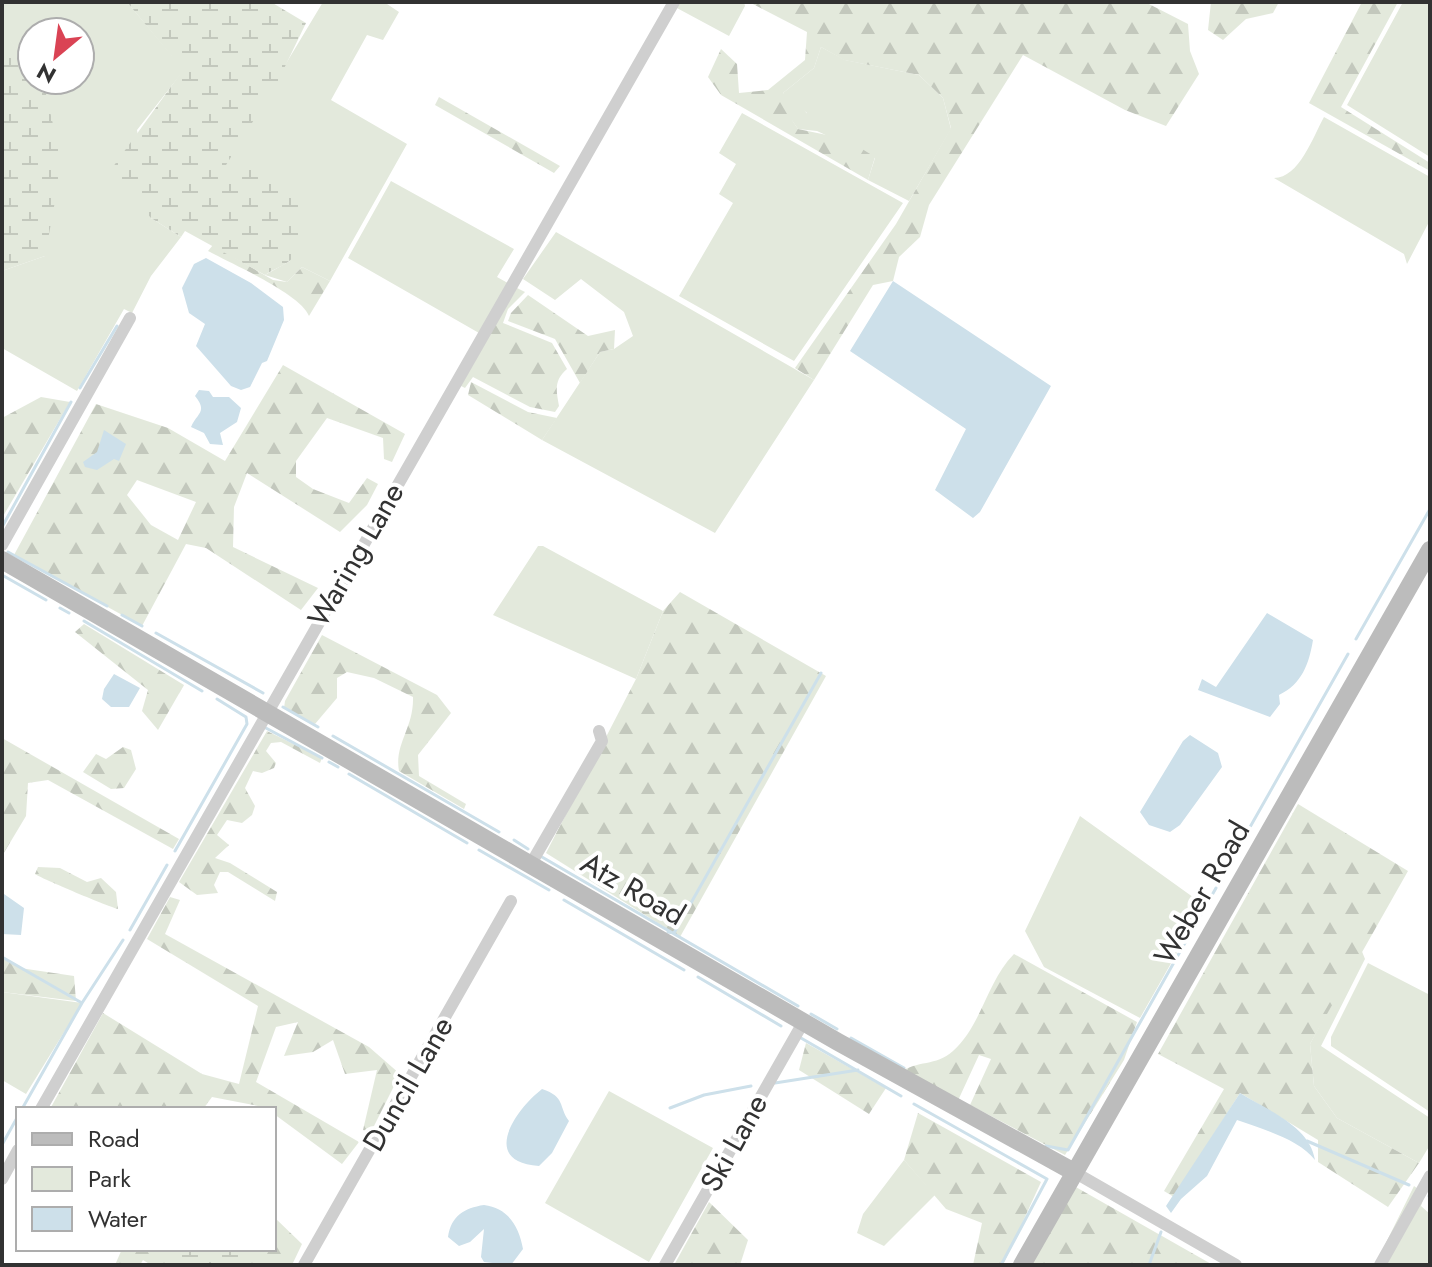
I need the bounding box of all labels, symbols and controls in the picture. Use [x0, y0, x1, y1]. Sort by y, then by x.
north arrow [16, 16, 96, 96]
text: N [31, 55, 62, 92]
street label: Waring Lane [297, 475, 414, 635]
street label: Weber Road [1143, 813, 1260, 972]
street label: Atz Road [573, 841, 694, 936]
street label: Duncil Lane [352, 1008, 463, 1159]
street label: Ski Lane [689, 1086, 778, 1199]
legend [16, 1107, 276, 1251]
text: Road [88, 1121, 140, 1156]
text: Park [88, 1161, 131, 1196]
text: Water [88, 1201, 148, 1236]

